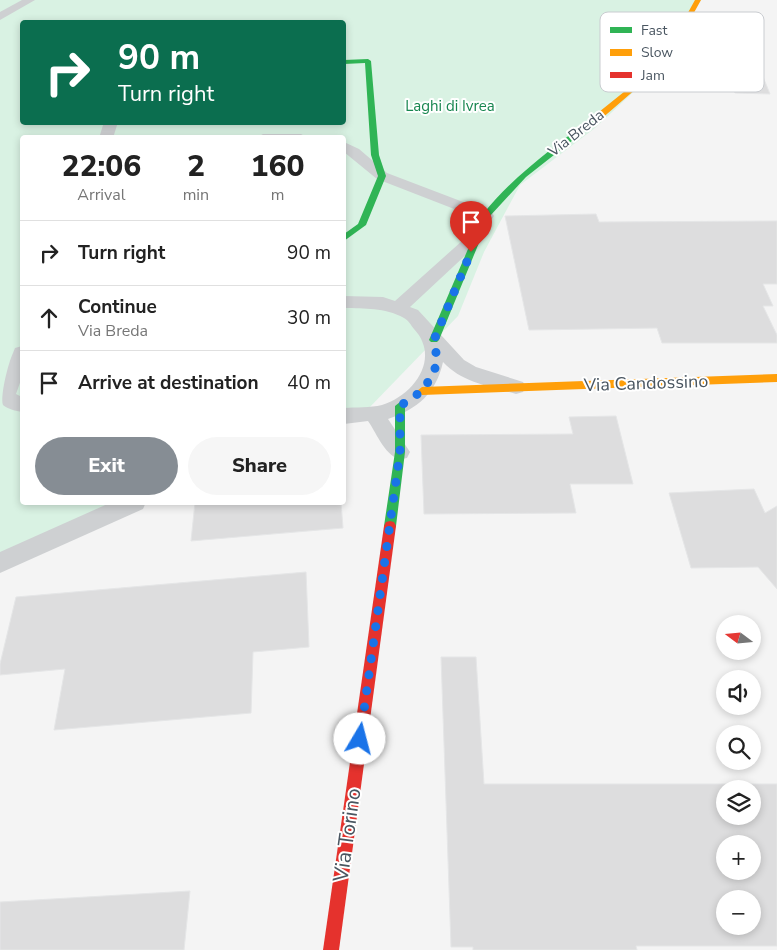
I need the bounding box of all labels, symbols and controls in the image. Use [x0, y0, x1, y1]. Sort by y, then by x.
legend [600, 12, 764, 92]
text: Fast [641, 21, 667, 40]
text: 90 m [118, 34, 200, 81]
icon: right [35, 40, 100, 105]
text: Slow [641, 43, 673, 62]
text: Jam [640, 66, 665, 85]
text: Turn right [118, 79, 214, 109]
park label: Laghi di Ivrea [405, 96, 495, 116]
street label: Via Breda [543, 105, 608, 162]
text: 22:06 [61, 146, 141, 187]
text: 2 [187, 146, 205, 187]
text: 160 [251, 146, 305, 187]
text: Arrival [77, 184, 125, 206]
text: min [183, 184, 209, 206]
text: m [271, 184, 284, 206]
pin [450, 201, 492, 252]
icon: arrive [457, 208, 485, 236]
icon: right [35, 239, 63, 267]
text: Turn right [78, 240, 165, 266]
text: 90 m [287, 240, 331, 266]
text: Continue [78, 294, 157, 320]
icon: ahead [35, 304, 63, 332]
text: 30 m [287, 305, 331, 331]
text: Via Breda [78, 320, 148, 342]
icon: arrive [35, 369, 63, 397]
street label: Via Candossino [582, 369, 709, 397]
text: Arrive at destination [78, 370, 259, 396]
text: 40 m [287, 370, 331, 396]
button: Exit [35, 437, 178, 495]
button: Share [188, 437, 331, 495]
north arrow [716, 615, 761, 660]
map controls [716, 615, 761, 935]
button: sound [716, 670, 761, 715]
position arrow [333, 712, 385, 764]
button: search [716, 725, 761, 770]
button: layers [716, 780, 761, 825]
street label: Via Torino [326, 786, 367, 885]
button: + [716, 835, 761, 880]
button: − [716, 890, 761, 935]

